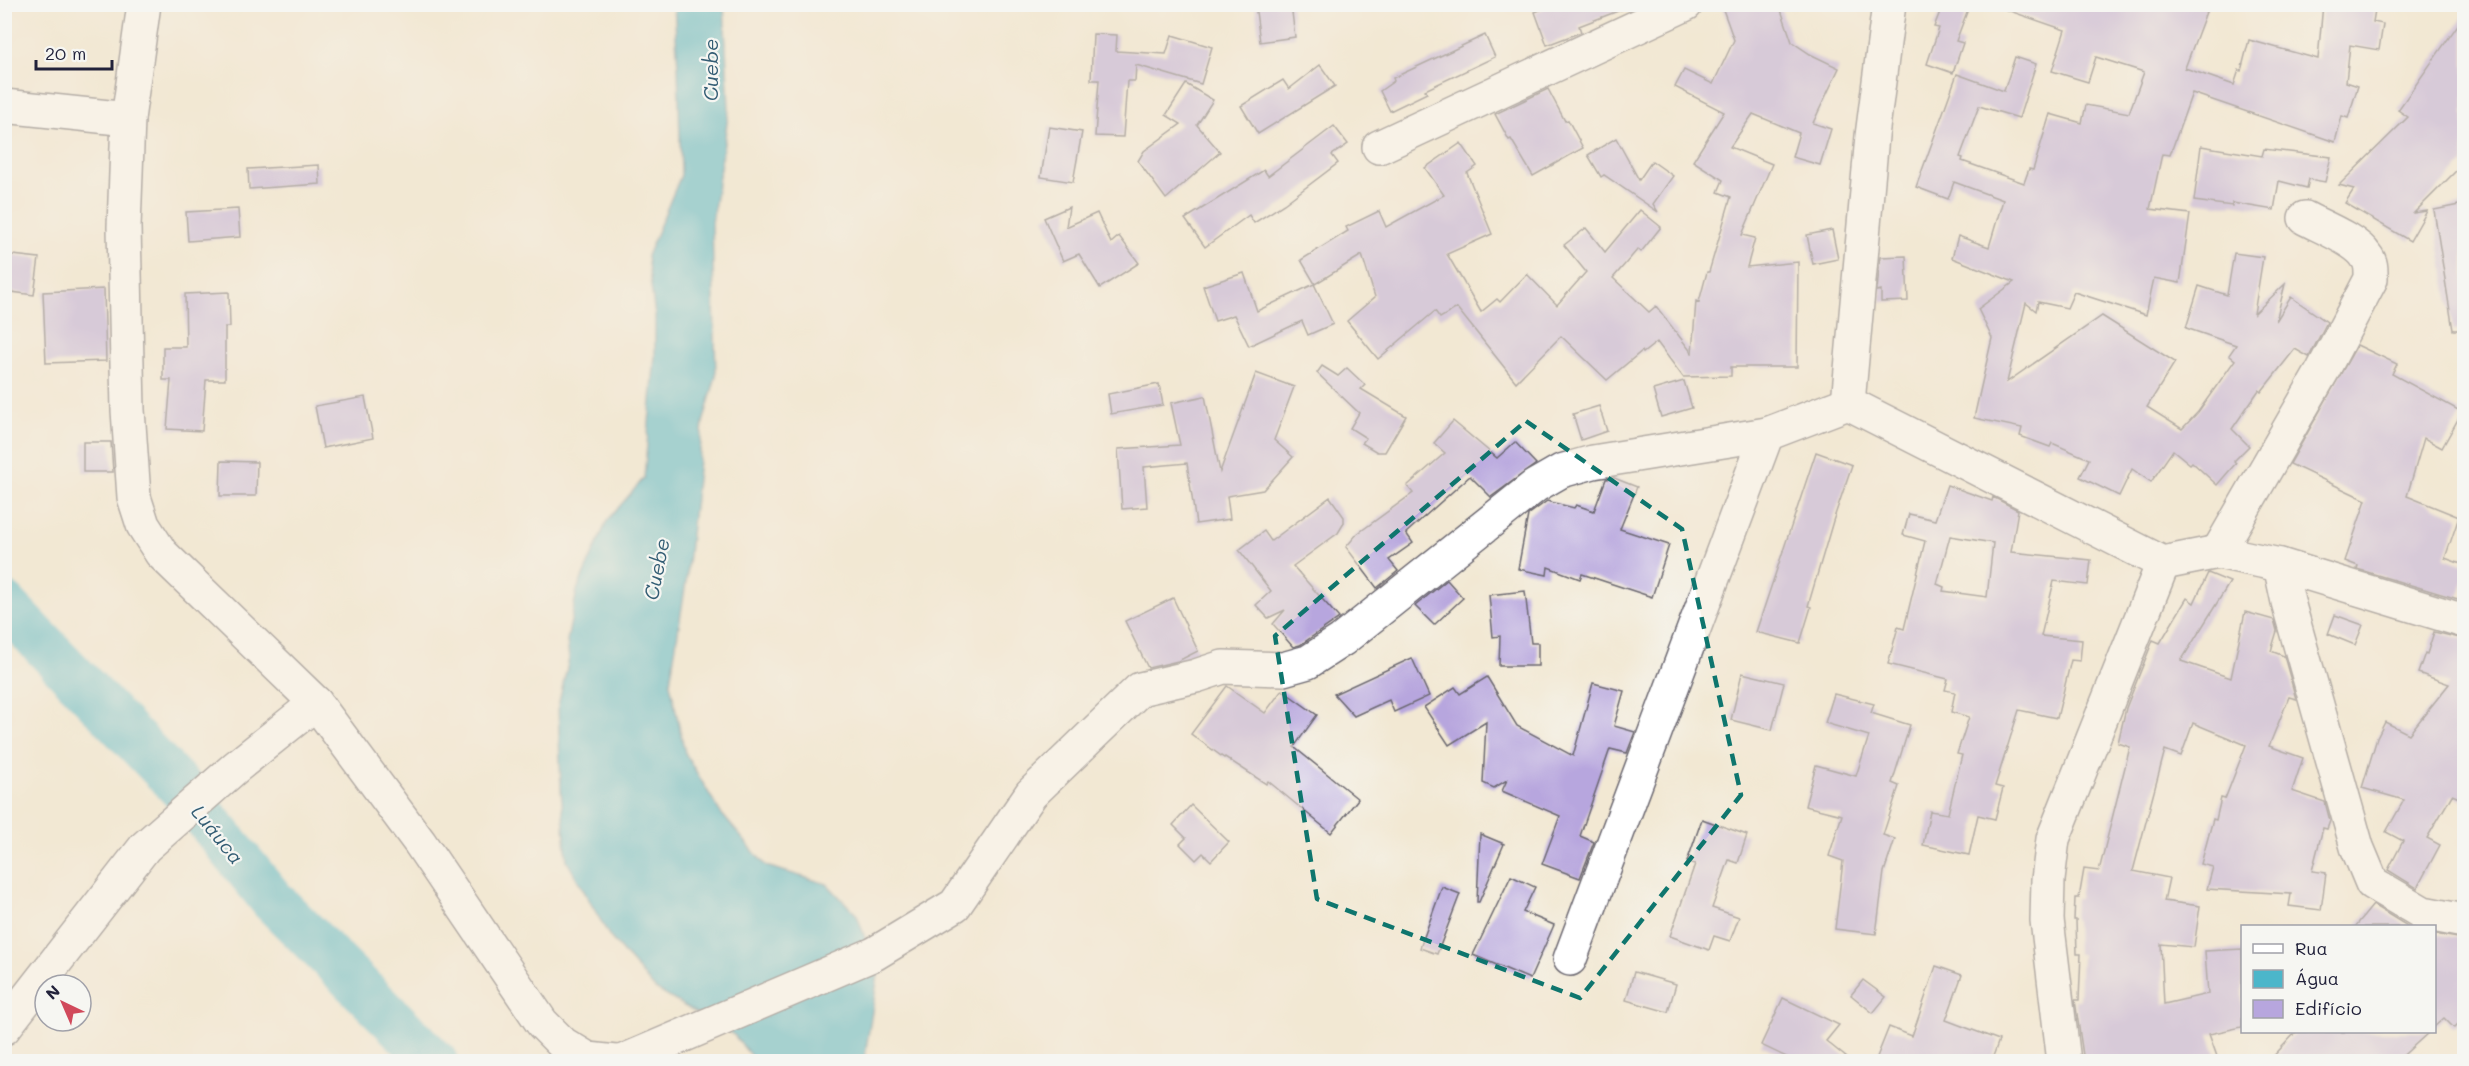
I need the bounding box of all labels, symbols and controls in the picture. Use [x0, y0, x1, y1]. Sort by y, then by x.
scale bar [36, 33, 112, 71]
water label: Cuebe [697, 39, 723, 101]
text: 20 m [45, 41, 86, 65]
water label: Cuebe [637, 536, 675, 602]
water label: Luáuca [186, 799, 250, 869]
legend [2241, 925, 2436, 1033]
text: Rua [2295, 936, 2328, 960]
text: Água [2295, 966, 2339, 990]
north arrow [33, 973, 93, 1033]
text: N [41, 980, 64, 1004]
text: Edifício [2295, 996, 2362, 1020]

